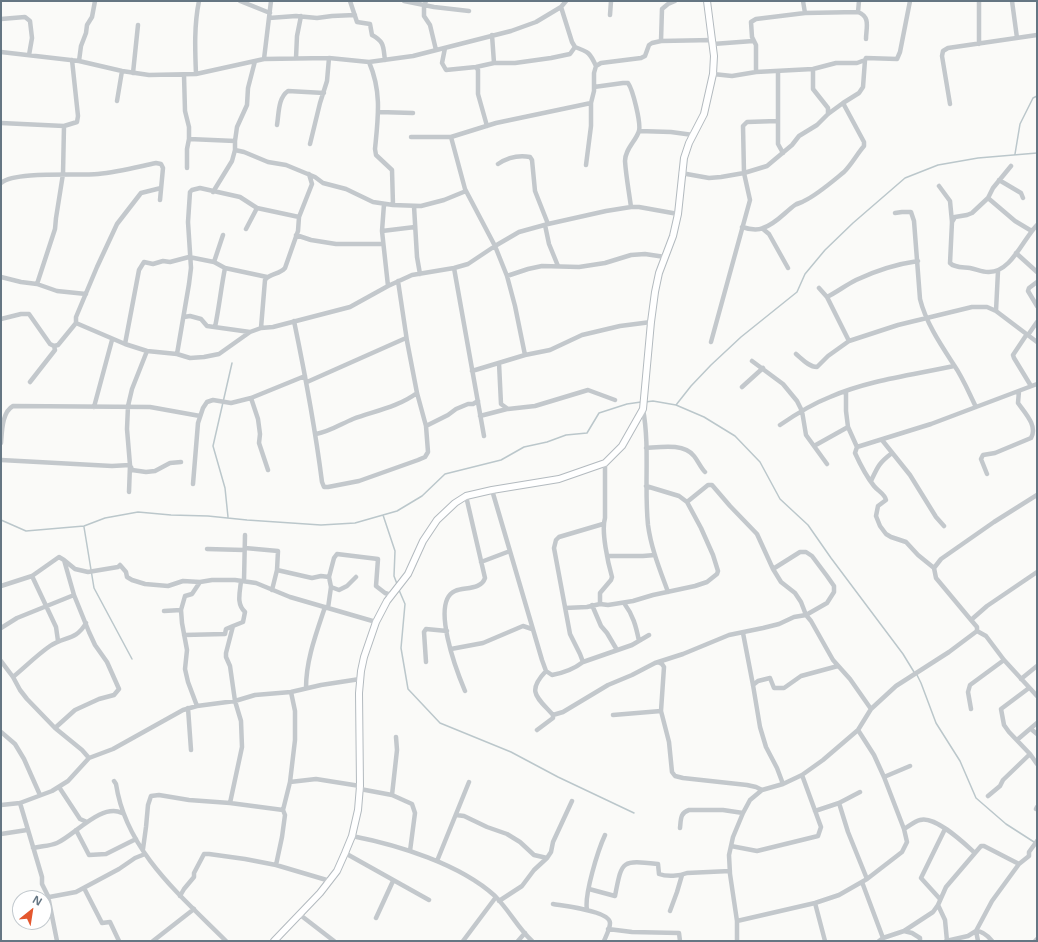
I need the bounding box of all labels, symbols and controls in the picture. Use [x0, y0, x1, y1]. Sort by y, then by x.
north arrow [12, 890, 52, 930]
text: N [30, 891, 45, 909]

